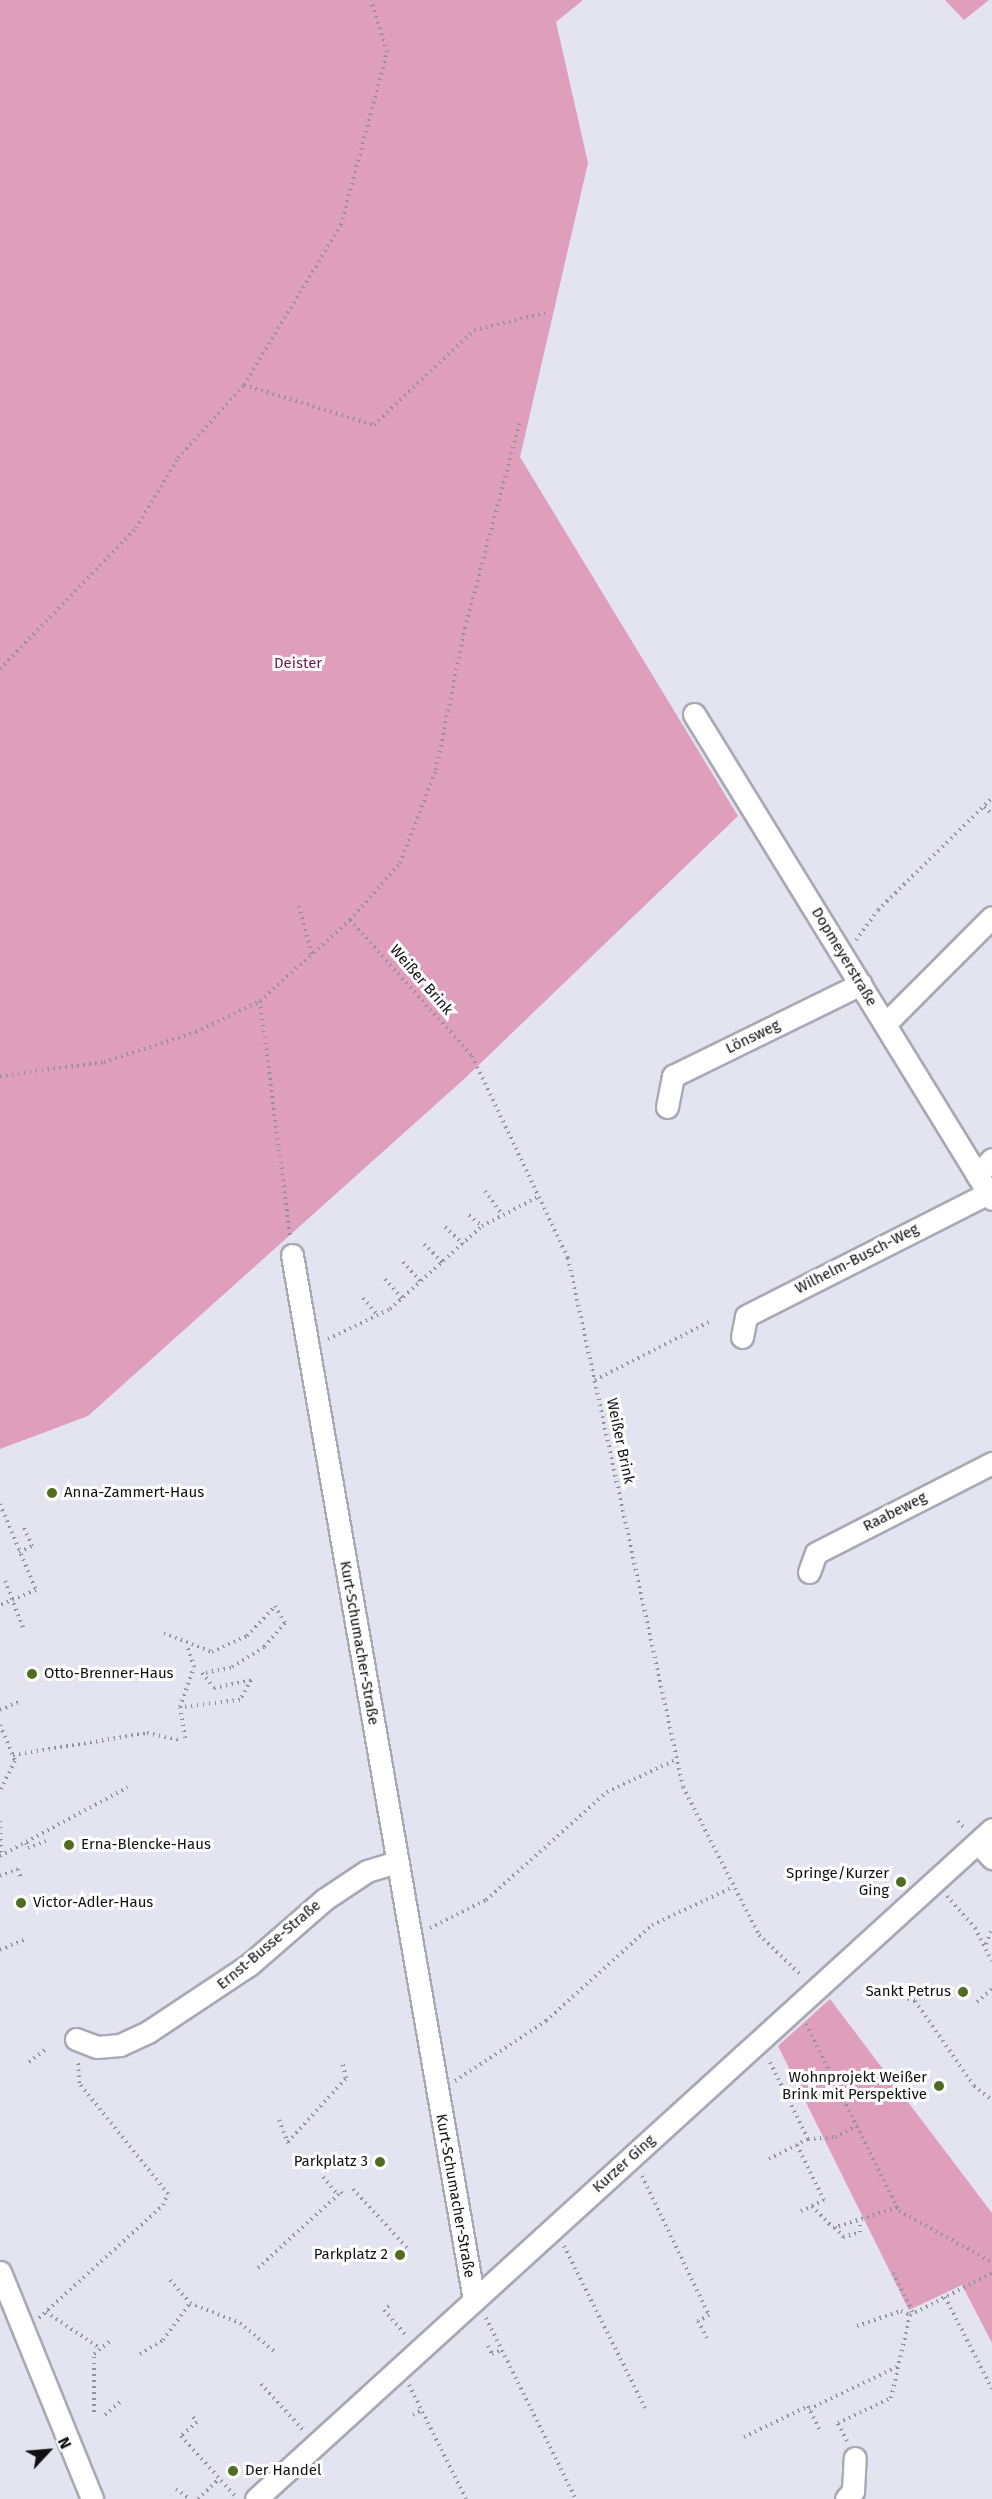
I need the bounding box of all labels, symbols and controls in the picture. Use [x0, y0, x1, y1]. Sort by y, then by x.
park label: Deister [274, 655, 322, 673]
street label: Dopmeyerstraße [807, 904, 881, 1010]
street label: Weißer Brink [386, 941, 456, 1019]
street label: Lönsweg [723, 1016, 783, 1058]
street label: Wilhelm-Busch-Weg [792, 1220, 922, 1298]
street label: Weißer Brink [602, 1397, 638, 1485]
place label: Anna-Zammert-Haus [64, 1484, 204, 1502]
marker: Anna-Zammert-Haus [45, 1486, 59, 1500]
street label: Raabeweg [860, 1488, 930, 1536]
street label: Kurt-Schumacher-Straße [336, 1560, 382, 1726]
place label: Otto-Brenner-Haus [44, 1665, 174, 1683]
marker: Otto-Brenner-Haus [25, 1667, 39, 1681]
place label: Erna-Blencke-Haus [81, 1836, 211, 1854]
marker: Erna-Blencke-Haus [62, 1838, 76, 1852]
place label: Springe/Kurzer Ging [786, 1864, 889, 1899]
marker: Springe/Kurzer Ging [894, 1875, 908, 1889]
place label: Victor-Adler-Haus [33, 1894, 153, 1912]
marker: Victor-Adler-Haus [14, 1896, 28, 1910]
street label: Ernst-Busse-Straße [214, 1896, 324, 1994]
place label: Sankt Petrus [865, 1983, 951, 2001]
marker: Sankt Petrus [956, 1985, 970, 1999]
place label: Wohnprojekt Weißer Brink mit Perspektive [782, 2068, 927, 2103]
marker: Wohnprojekt Weißer Brink mit Perspektive [932, 2079, 946, 2093]
street label: Kurt-Schumacher-Straße [432, 2113, 478, 2279]
street label: Kurzer Ging [589, 2131, 659, 2197]
place label: Parkplatz 3 [294, 2153, 368, 2171]
marker: Parkplatz 3 [373, 2155, 387, 2169]
place label: Parkplatz 2 [314, 2246, 388, 2264]
marker: Parkplatz 2 [393, 2248, 407, 2262]
north arrow [18, 2421, 78, 2481]
text: N [54, 2434, 75, 2452]
place label: Der Handel [245, 2462, 321, 2480]
marker: Der Handel [226, 2464, 240, 2478]

